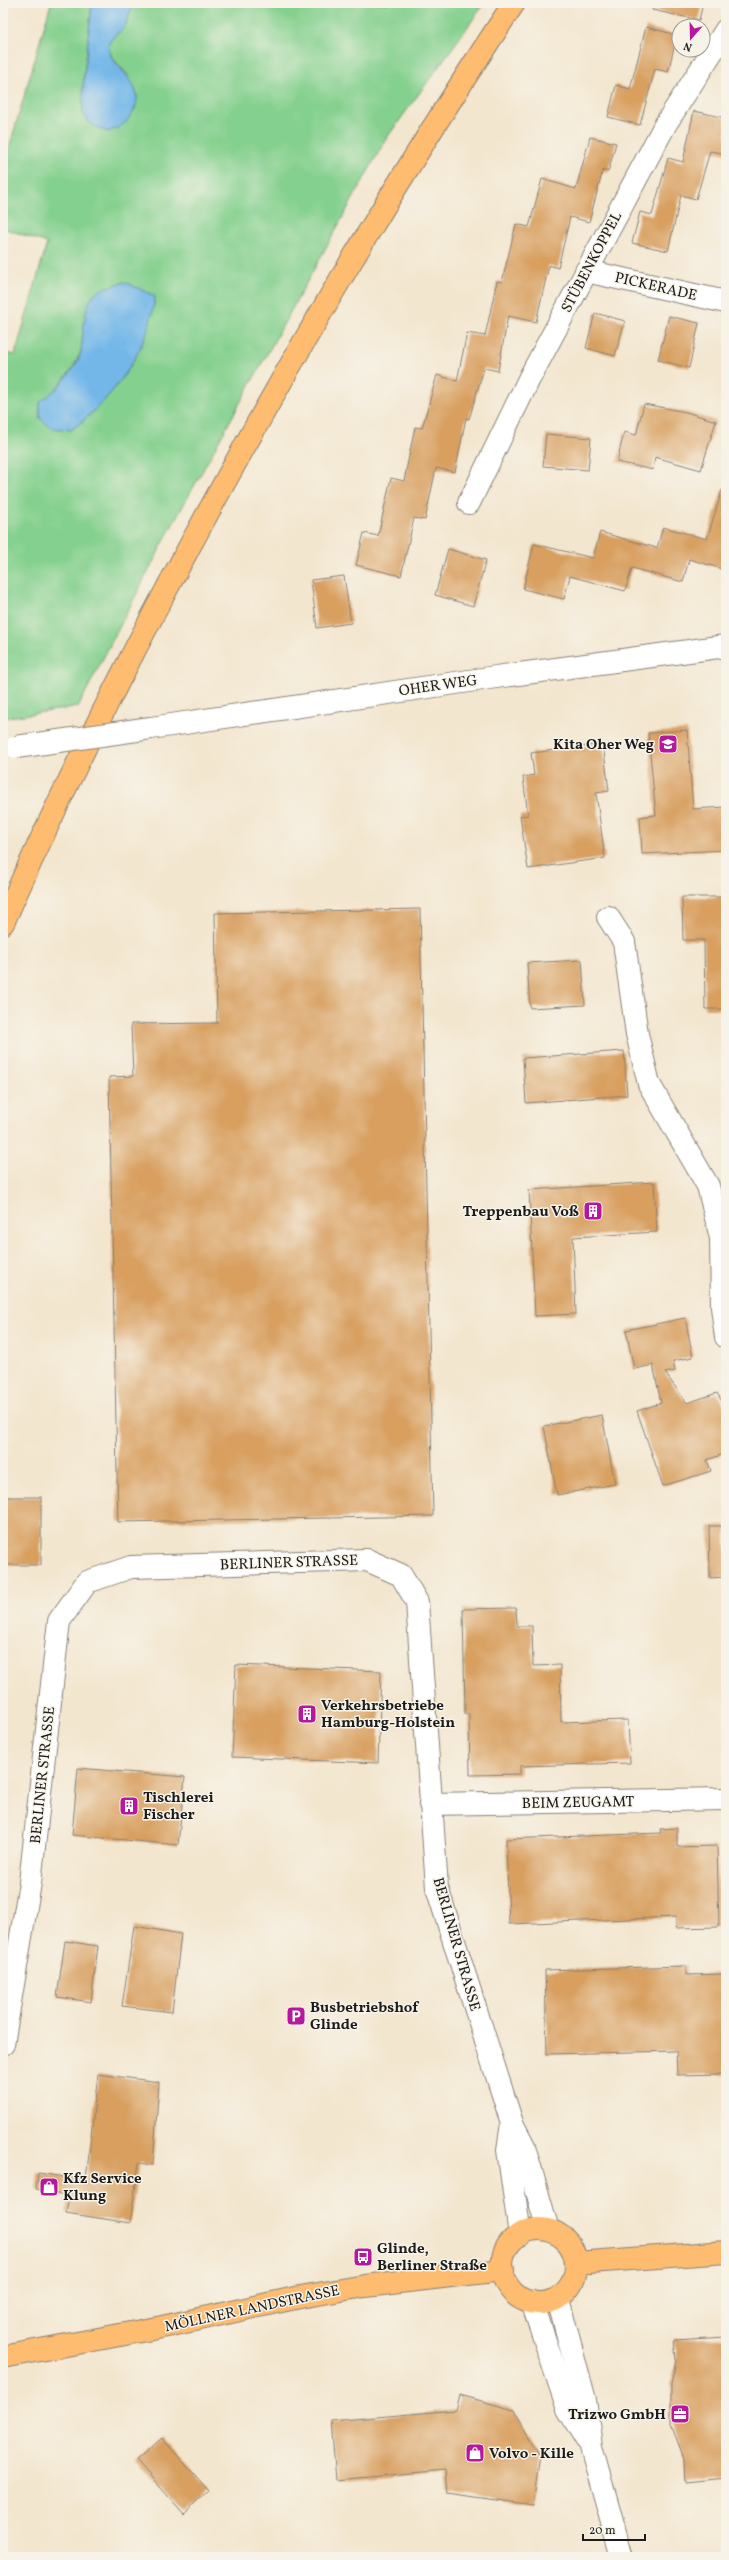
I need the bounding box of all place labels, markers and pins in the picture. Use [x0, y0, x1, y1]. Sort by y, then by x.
school or university icon: Kita Oher Weg [657, 733, 679, 755]
place label: Kita Oher Weg [553, 735, 654, 756]
building icon: Treppenbau Voß [582, 1200, 604, 1222]
place label: Treppenbau Voß [462, 1202, 579, 1223]
place label: Verkehrsbetriebe Hamburg-Holstein [321, 1696, 455, 1734]
building icon: Verkehrsbetriebe Hamburg-Holstein [296, 1703, 318, 1725]
place label: Tischlerei Fischer [143, 1788, 214, 1826]
building icon: Tischlerei Fischer [118, 1795, 140, 1817]
place label: Busbetriebshof Glinde [310, 1998, 419, 2036]
parking icon: Busbetriebshof Glinde [285, 2005, 307, 2027]
place label: Kfz Service Klung [63, 2169, 142, 2207]
shop icon: Kfz Service Klung [38, 2176, 60, 2198]
place label: Glinde, Berliner Straße [377, 2239, 487, 2277]
bus stop icon: Glinde, Berliner Straße [352, 2246, 374, 2268]
office icon: Trizwo GmbH [669, 2403, 691, 2425]
place label: Trizwo GmbH [568, 2405, 666, 2426]
shop icon: Volvo - Kille [464, 2442, 486, 2464]
place label: Volvo - Kille [489, 2444, 574, 2465]

